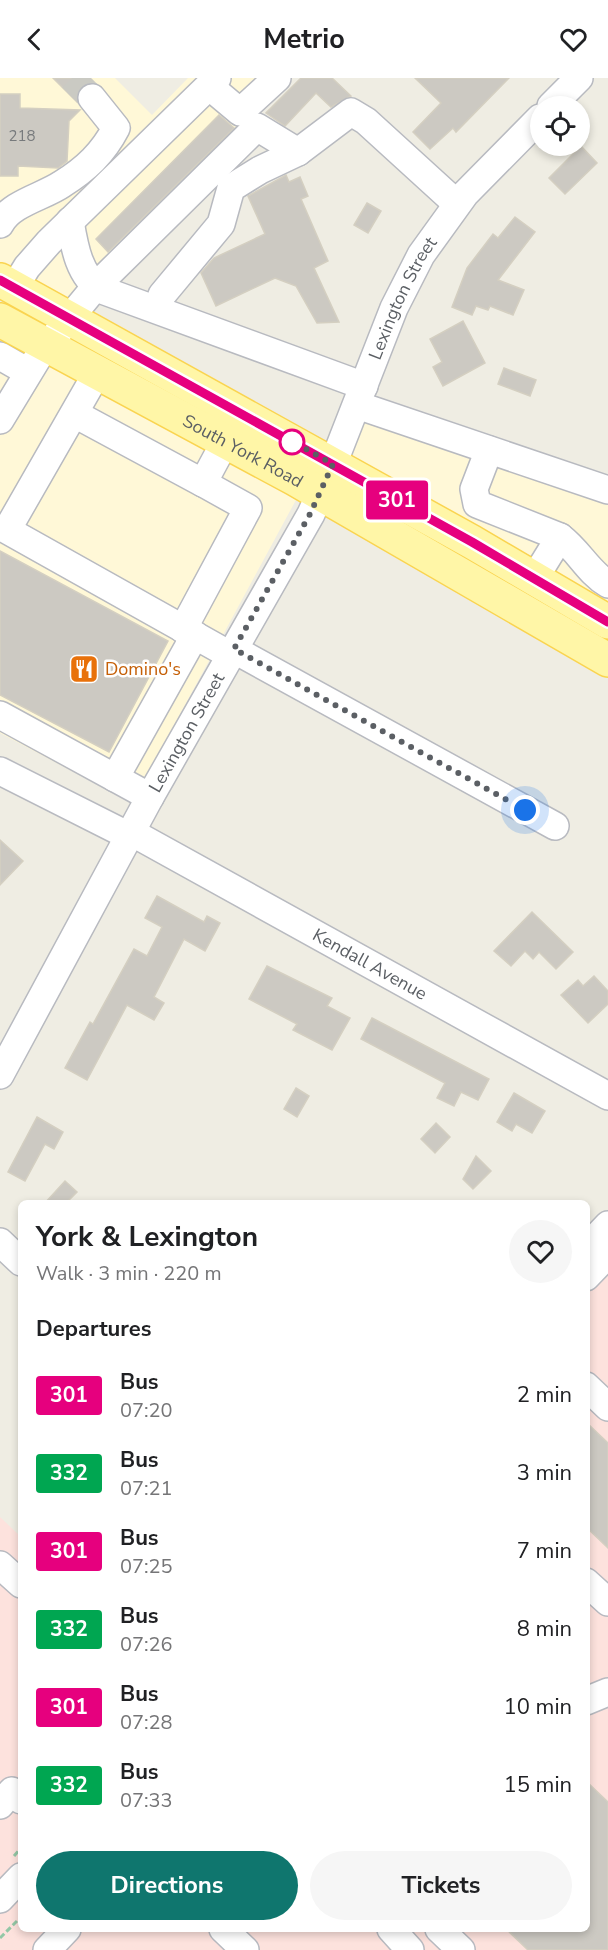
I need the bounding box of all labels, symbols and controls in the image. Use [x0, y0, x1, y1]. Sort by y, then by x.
text: Metrio [263, 21, 345, 58]
icon: back [18, 23, 51, 56]
icon: heart [557, 23, 590, 56]
map controls [530, 96, 590, 156]
button: locate [530, 96, 590, 156]
house number: 218 [8, 126, 36, 146]
street label: Lexington Street [363, 231, 443, 363]
street label: South York Road [178, 409, 308, 493]
unlabelled marker [279, 429, 305, 455]
line badge: 301 [362, 480, 432, 520]
text: 301 [378, 486, 416, 514]
restaurant icon: Domino's [68, 653, 100, 685]
place label: Domino's [105, 657, 181, 681]
street label: Lexington Street [143, 668, 231, 797]
your location [510, 795, 540, 825]
street label: Kendall Avenue [308, 923, 431, 1006]
text: York & Lexington [36, 1218, 258, 1256]
button: heart [509, 1220, 572, 1283]
text: Walk · 3 min · 220 m [36, 1260, 222, 1287]
text: Departures [36, 1314, 151, 1344]
text: Bus [120, 1367, 159, 1397]
text: 2 min [517, 1380, 572, 1410]
text: 301 [50, 1381, 88, 1409]
text: 07:20 [120, 1397, 173, 1424]
text: Bus [120, 1445, 159, 1475]
text: 3 min [517, 1458, 572, 1488]
text: 332 [50, 1459, 88, 1487]
text: 07:21 [120, 1475, 173, 1502]
text: Bus [120, 1523, 159, 1553]
text: 7 min [517, 1536, 572, 1566]
text: 301 [50, 1537, 88, 1565]
text: 07:25 [120, 1553, 173, 1580]
text: Bus [120, 1601, 159, 1631]
text: 8 min [517, 1614, 572, 1644]
text: 332 [50, 1615, 88, 1643]
text: 07:26 [120, 1631, 173, 1658]
text: Bus [120, 1679, 159, 1709]
text: 10 min [504, 1692, 572, 1722]
text: 301 [50, 1693, 88, 1721]
text: 07:28 [120, 1709, 173, 1736]
text: Bus [120, 1757, 159, 1787]
text: 15 min [504, 1770, 572, 1800]
text: 332 [50, 1771, 88, 1799]
text: 07:33 [120, 1787, 173, 1814]
button: Directions [36, 1851, 298, 1920]
button: Tickets [310, 1851, 572, 1920]

